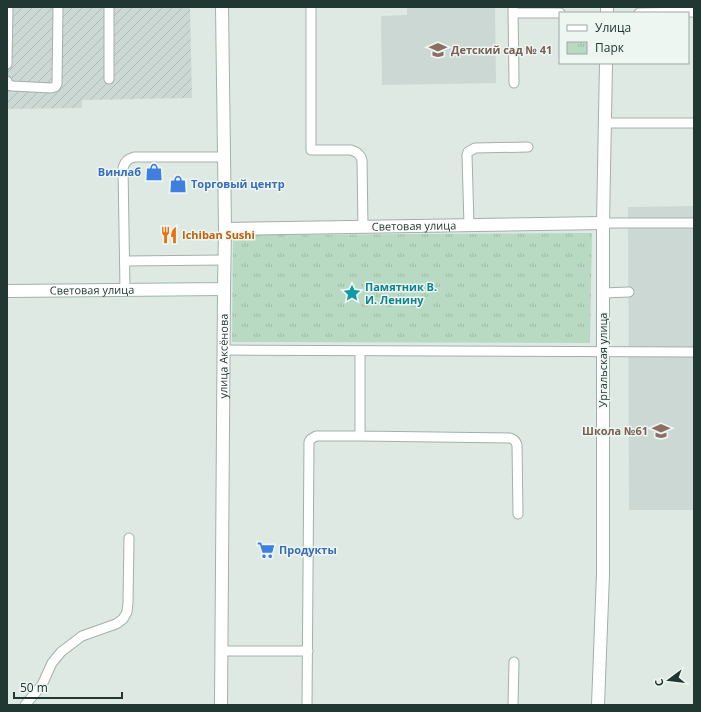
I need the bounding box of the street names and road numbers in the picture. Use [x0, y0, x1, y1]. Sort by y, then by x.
street label: Световая улица [372, 217, 456, 234]
street label: Световая улица [50, 282, 134, 298]
street label: Ургальская улица [595, 313, 610, 407]
street label: улица Аксёнова [215, 314, 231, 398]

